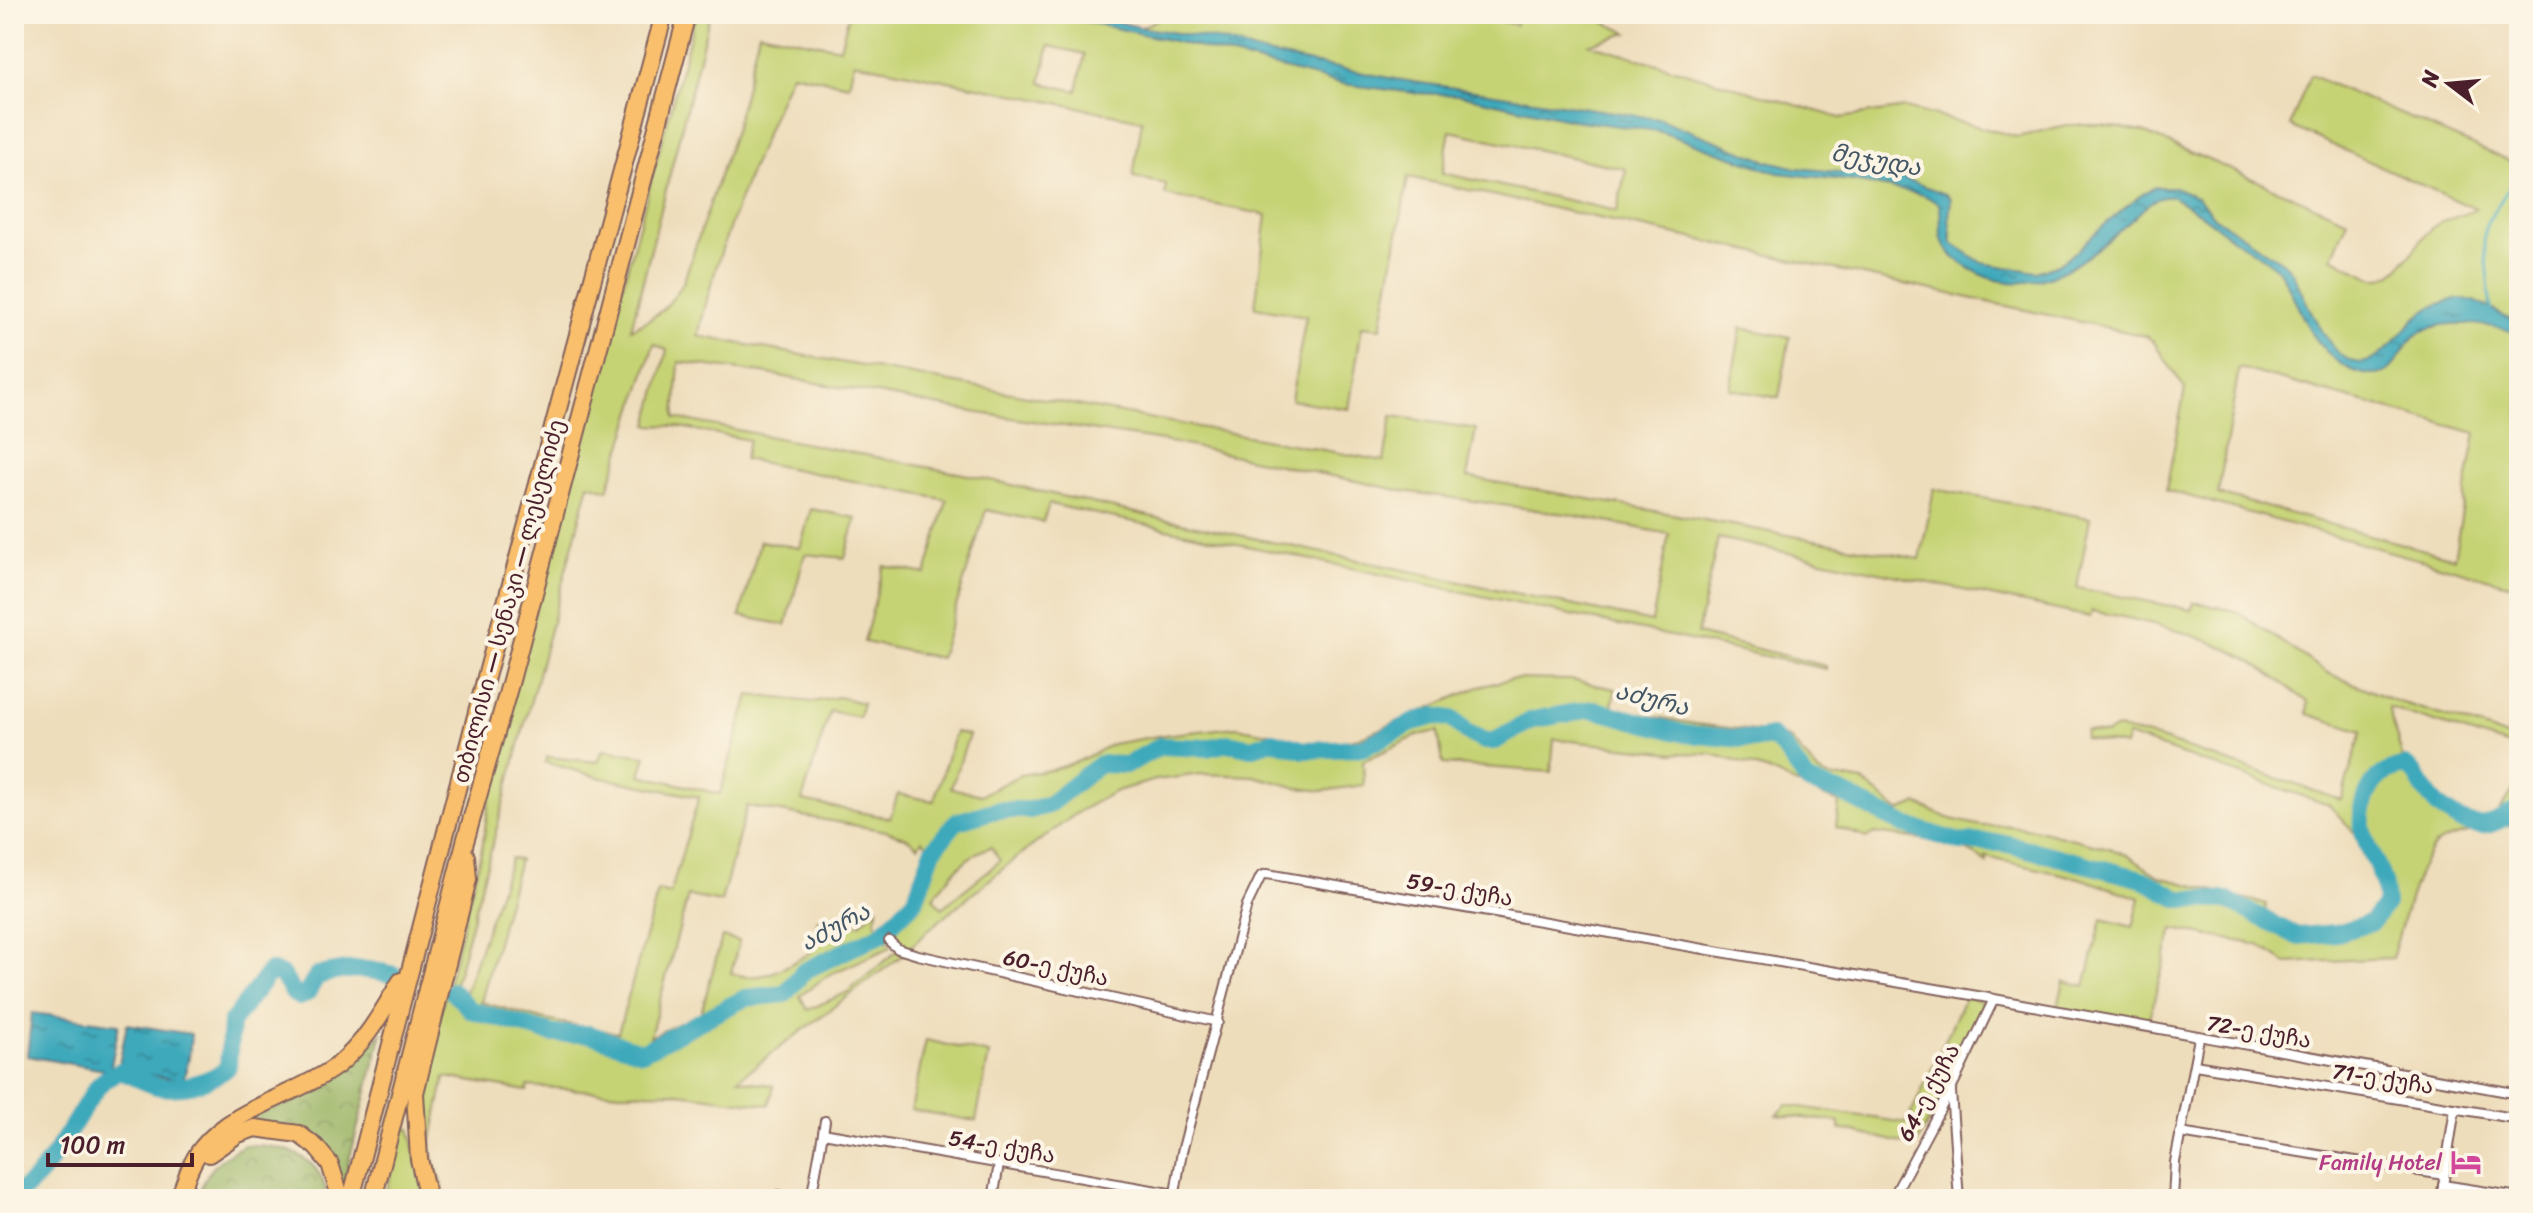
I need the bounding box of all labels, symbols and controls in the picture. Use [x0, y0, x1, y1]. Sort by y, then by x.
north arrow [2409, 44, 2489, 124]
text: N [2409, 65, 2451, 92]
water label: მეჯუდა [1828, 131, 1925, 189]
street label: თბილისი — სენაკი — ლესელიძე [441, 415, 576, 788]
water label: აძურა [1611, 670, 1694, 729]
street label: 59-ე ქუჩა [1404, 861, 1516, 918]
water label: აძურა [792, 891, 879, 963]
street label: 60-ე ქუჩა [1000, 937, 1112, 998]
street label: 72-ე ქუჩა [2204, 1003, 2314, 1060]
street label: 64-ე ქუჩა [1886, 1036, 1971, 1148]
street label: 71-ე ქუჩა [2329, 1051, 2436, 1106]
scale bar [48, 1117, 192, 1167]
street label: 54-ე ქუჩა [946, 1118, 1058, 1175]
text: 100 m [60, 1124, 125, 1166]
place label: Family Hotel [2319, 1143, 2443, 1182]
hotel icon: Family Hotel [2449, 1145, 2483, 1179]

